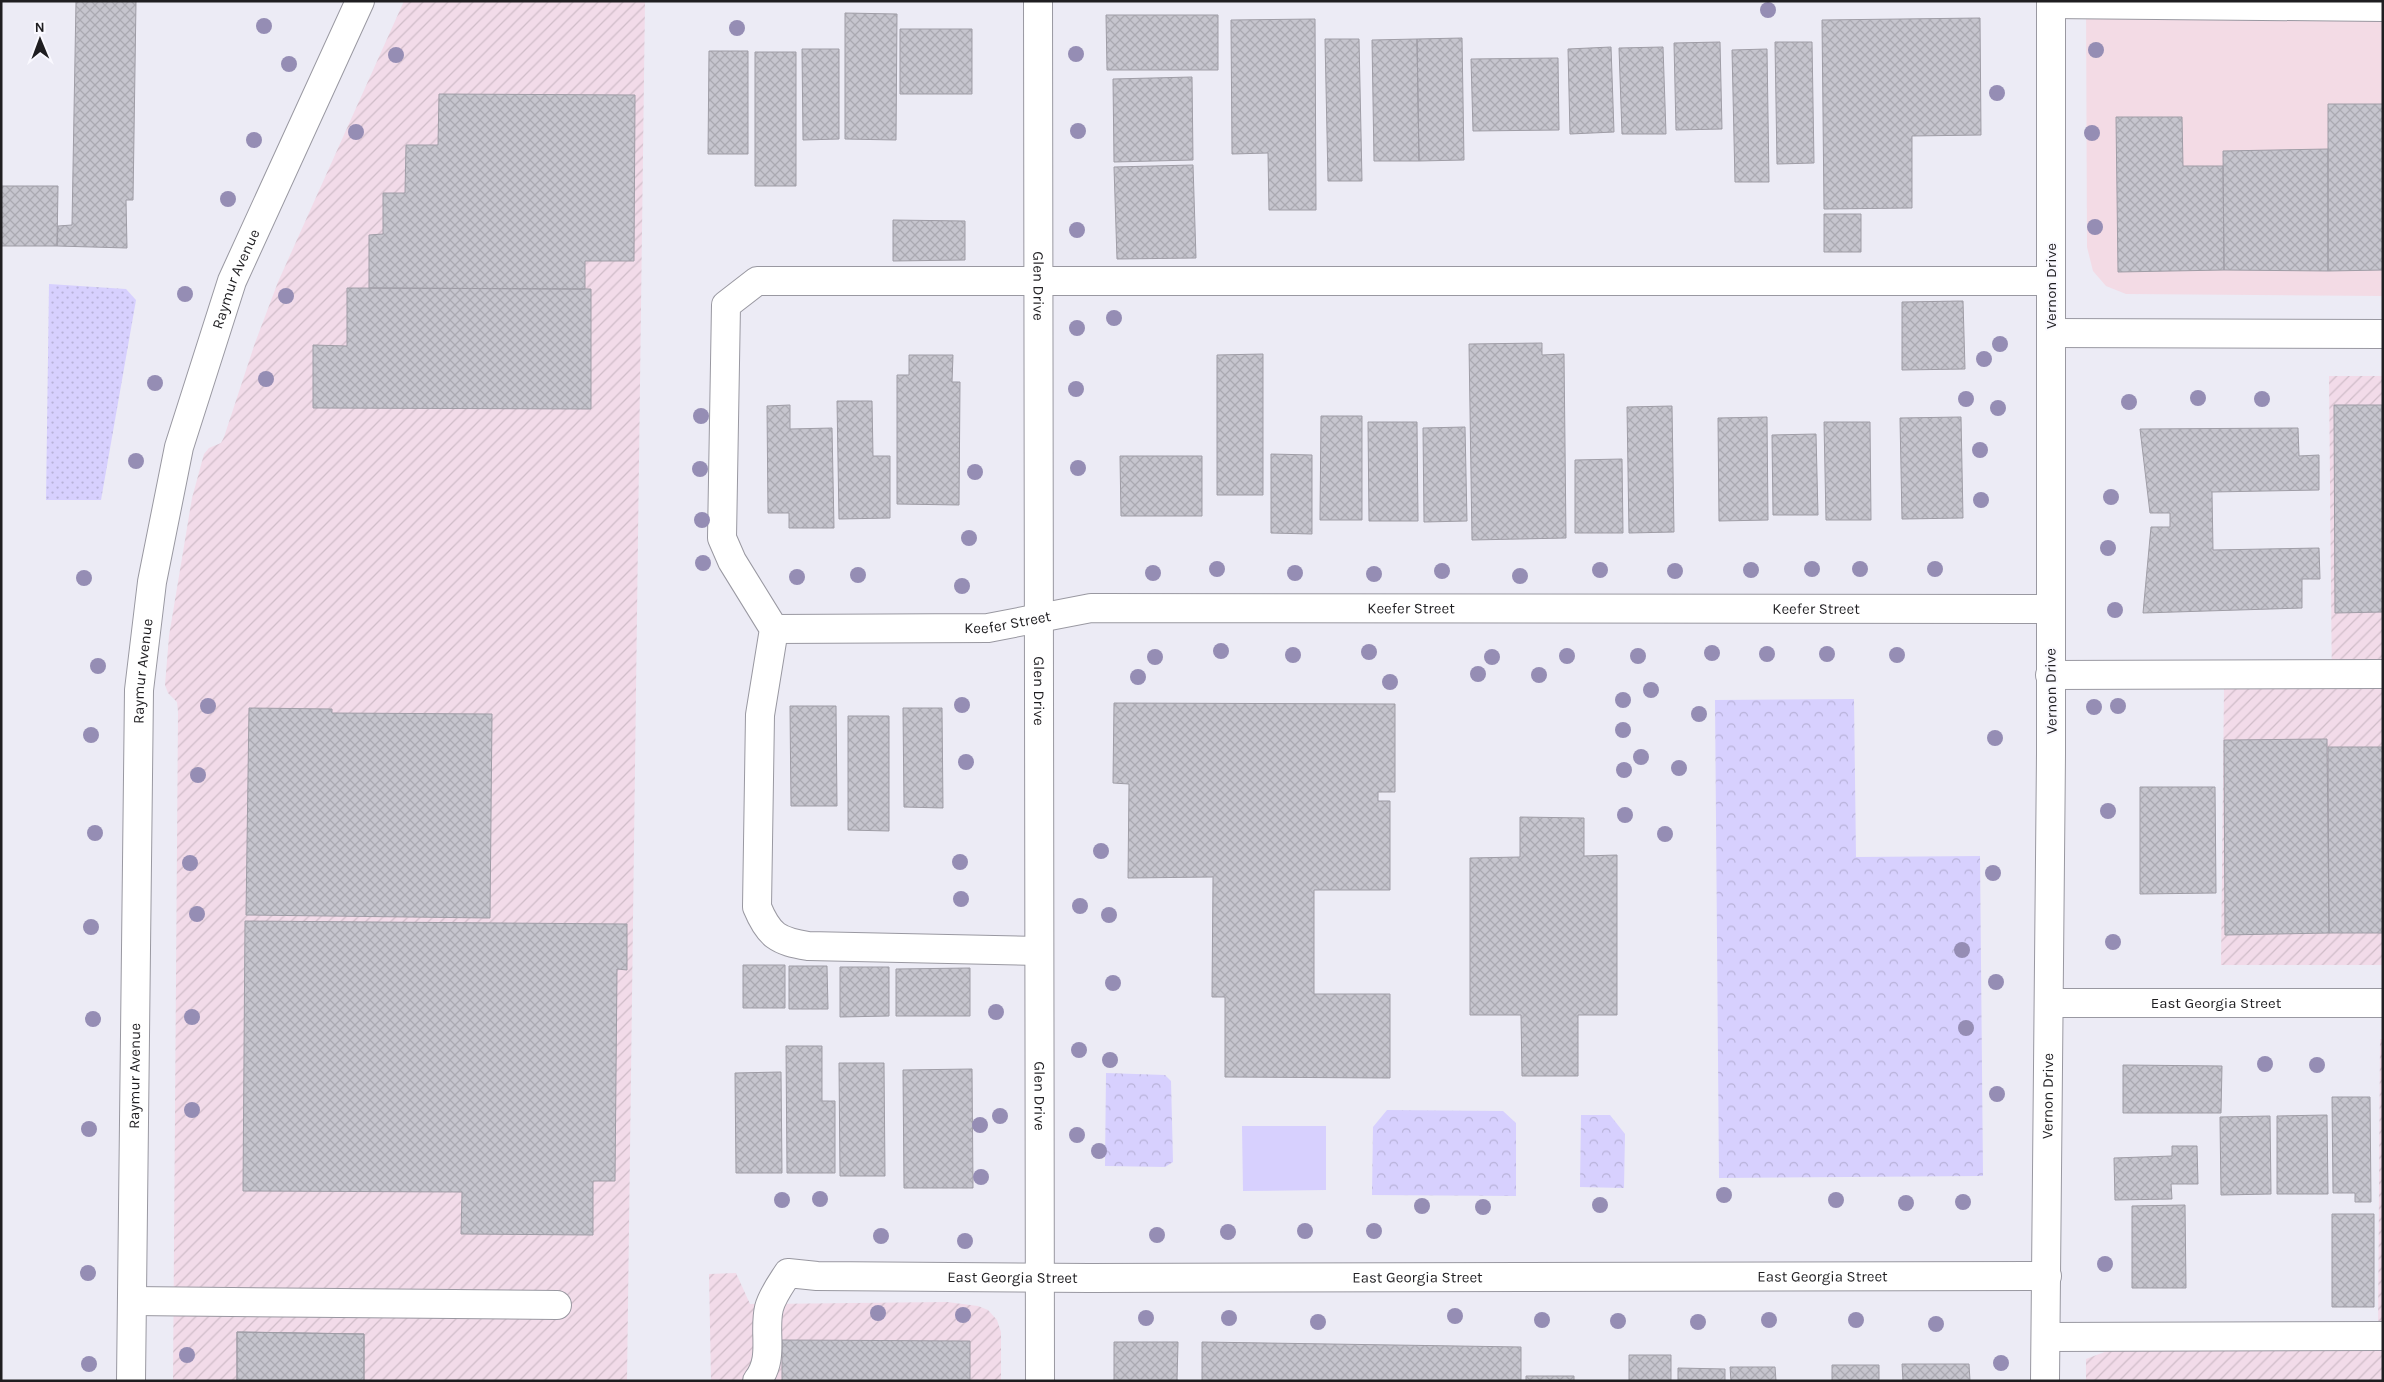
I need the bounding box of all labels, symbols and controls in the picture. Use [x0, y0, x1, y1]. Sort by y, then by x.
north arrow [15, 15, 65, 65]
text: N [35, 19, 45, 36]
street label: Raymur Avenue [208, 226, 264, 331]
street label: Vernon Drive [2042, 243, 2060, 329]
street label: Glen Drive [1029, 251, 1047, 321]
street label: Keefer Street [1367, 599, 1455, 617]
street label: Keefer Street [1772, 600, 1860, 618]
street label: Keefer Street [964, 607, 1053, 637]
street label: Raymur Avenue [130, 617, 157, 724]
street label: Vernon Drive [2041, 648, 2061, 734]
street label: Glen Drive [1030, 656, 1048, 726]
street label: East Georgia Street [2151, 994, 2282, 1012]
street label: Raymur Avenue [125, 1023, 144, 1129]
street label: Vernon Drive [2038, 1053, 2057, 1139]
street label: Glen Drive [1031, 1061, 1049, 1131]
street label: East Georgia Street [1757, 1267, 1888, 1286]
street label: East Georgia Street [947, 1268, 1078, 1287]
street label: East Georgia Street [1352, 1268, 1483, 1286]

